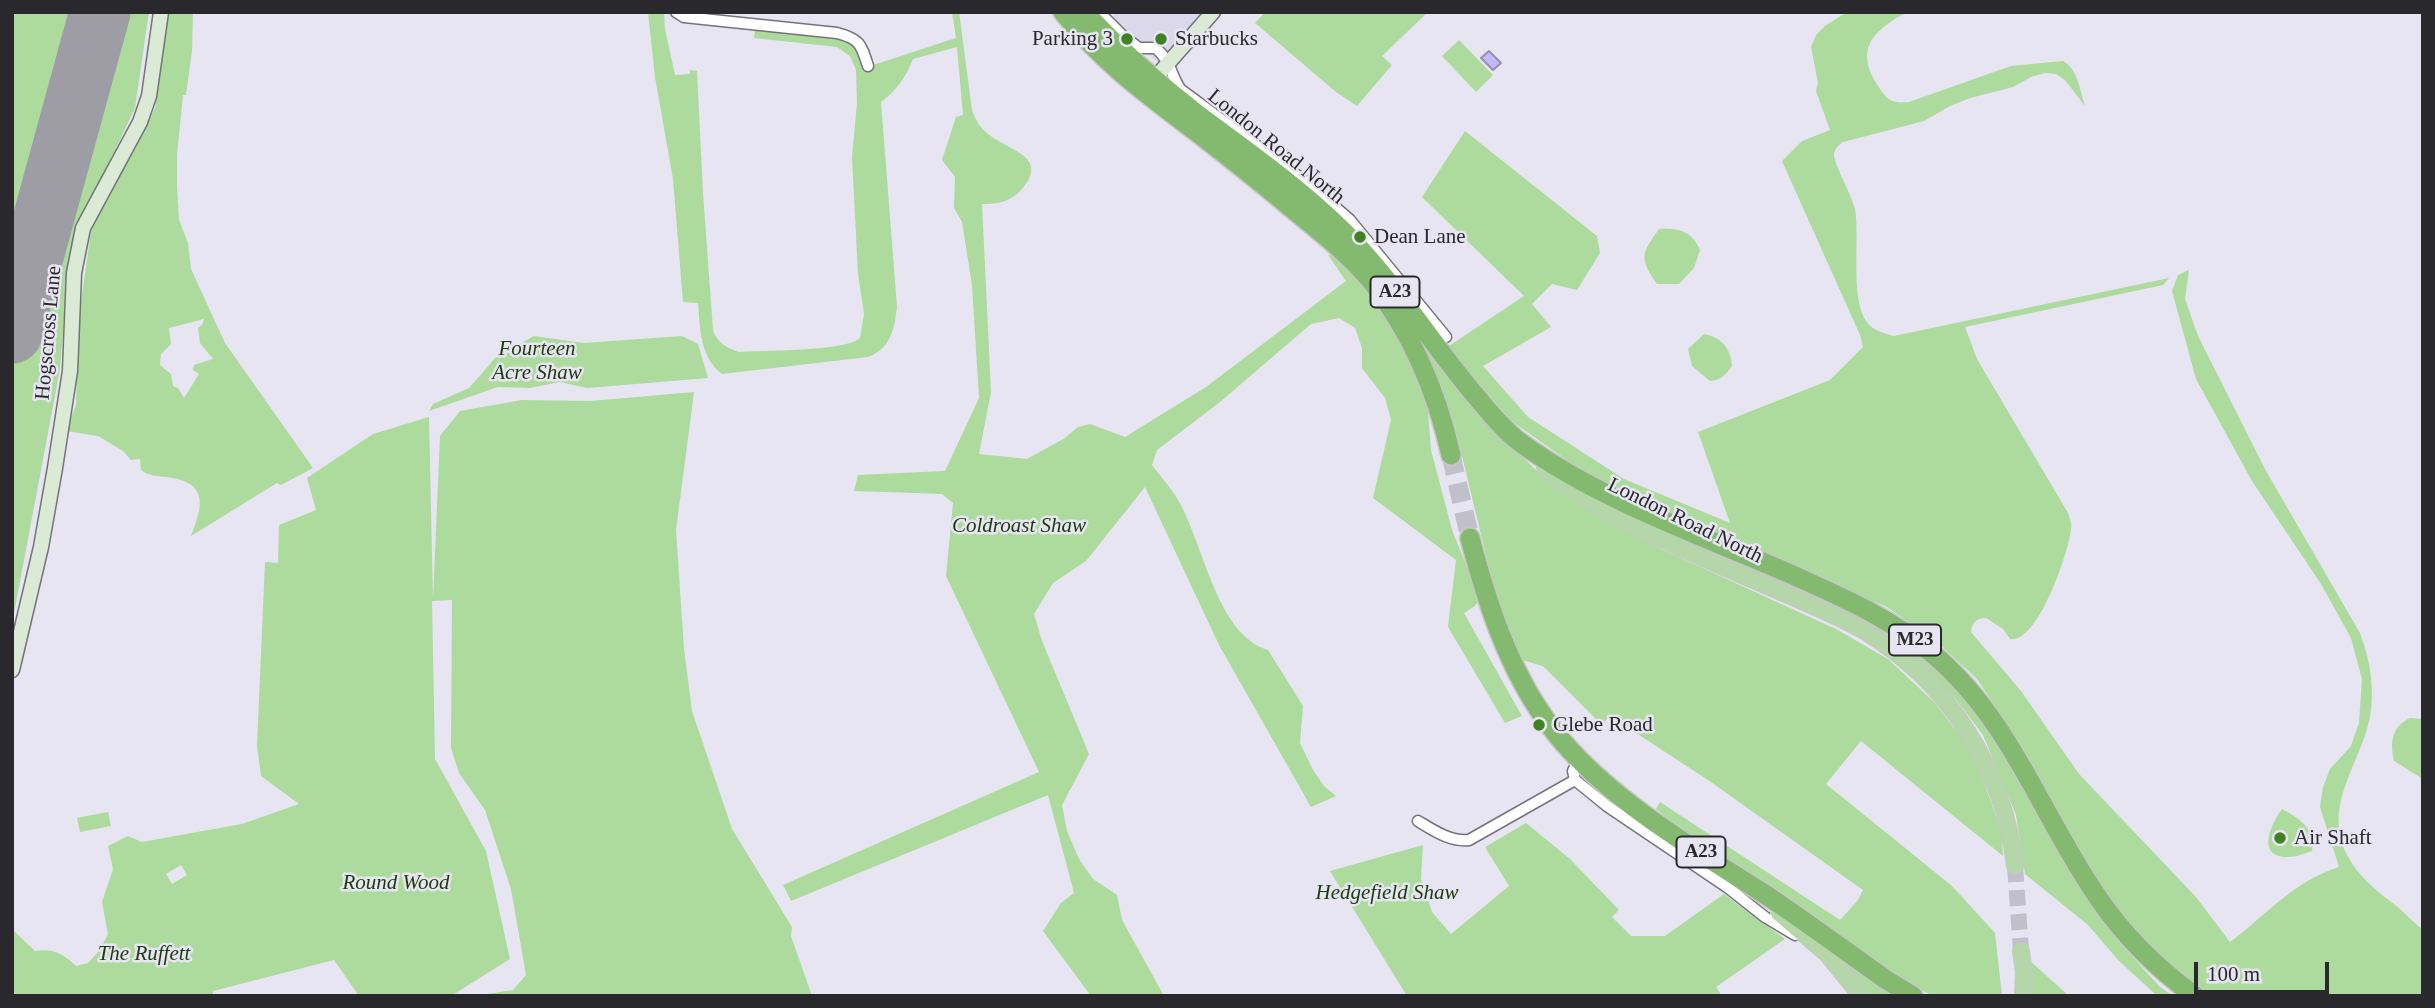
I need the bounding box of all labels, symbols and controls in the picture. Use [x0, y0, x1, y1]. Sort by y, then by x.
place label: Parking 3 [1032, 26, 1113, 52]
place label: Starbucks [1175, 26, 1258, 52]
marker: Parking 3 [1119, 31, 1135, 47]
marker: Starbucks [1153, 31, 1169, 47]
street label: London Road North [1202, 84, 1350, 210]
place label: Dean Lane [1374, 224, 1466, 250]
marker: Dean Lane [1352, 229, 1368, 245]
street label: Hogscross Lane [31, 265, 67, 401]
road number: A23 [1370, 276, 1420, 308]
park label: Fourteen Acre Shaw [492, 336, 582, 386]
street label: London Road North [1603, 473, 1767, 569]
park label: Coldroast Shaw [952, 513, 1086, 539]
road number: M23 [1889, 624, 1941, 656]
place label: Glebe Road [1553, 712, 1653, 738]
marker: Glebe Road [1531, 717, 1547, 733]
place label: Air Shaft [2294, 825, 2372, 851]
marker: Air Shaft [2272, 830, 2288, 846]
road number: A23 [1676, 836, 1726, 867]
park label: Round Wood [342, 870, 450, 896]
park label: Hedgefield Shaw [1316, 880, 1458, 906]
park label: The Ruffett [98, 941, 190, 967]
scale bar [2197, 948, 2332, 992]
text: 100 m [2207, 962, 2260, 986]

